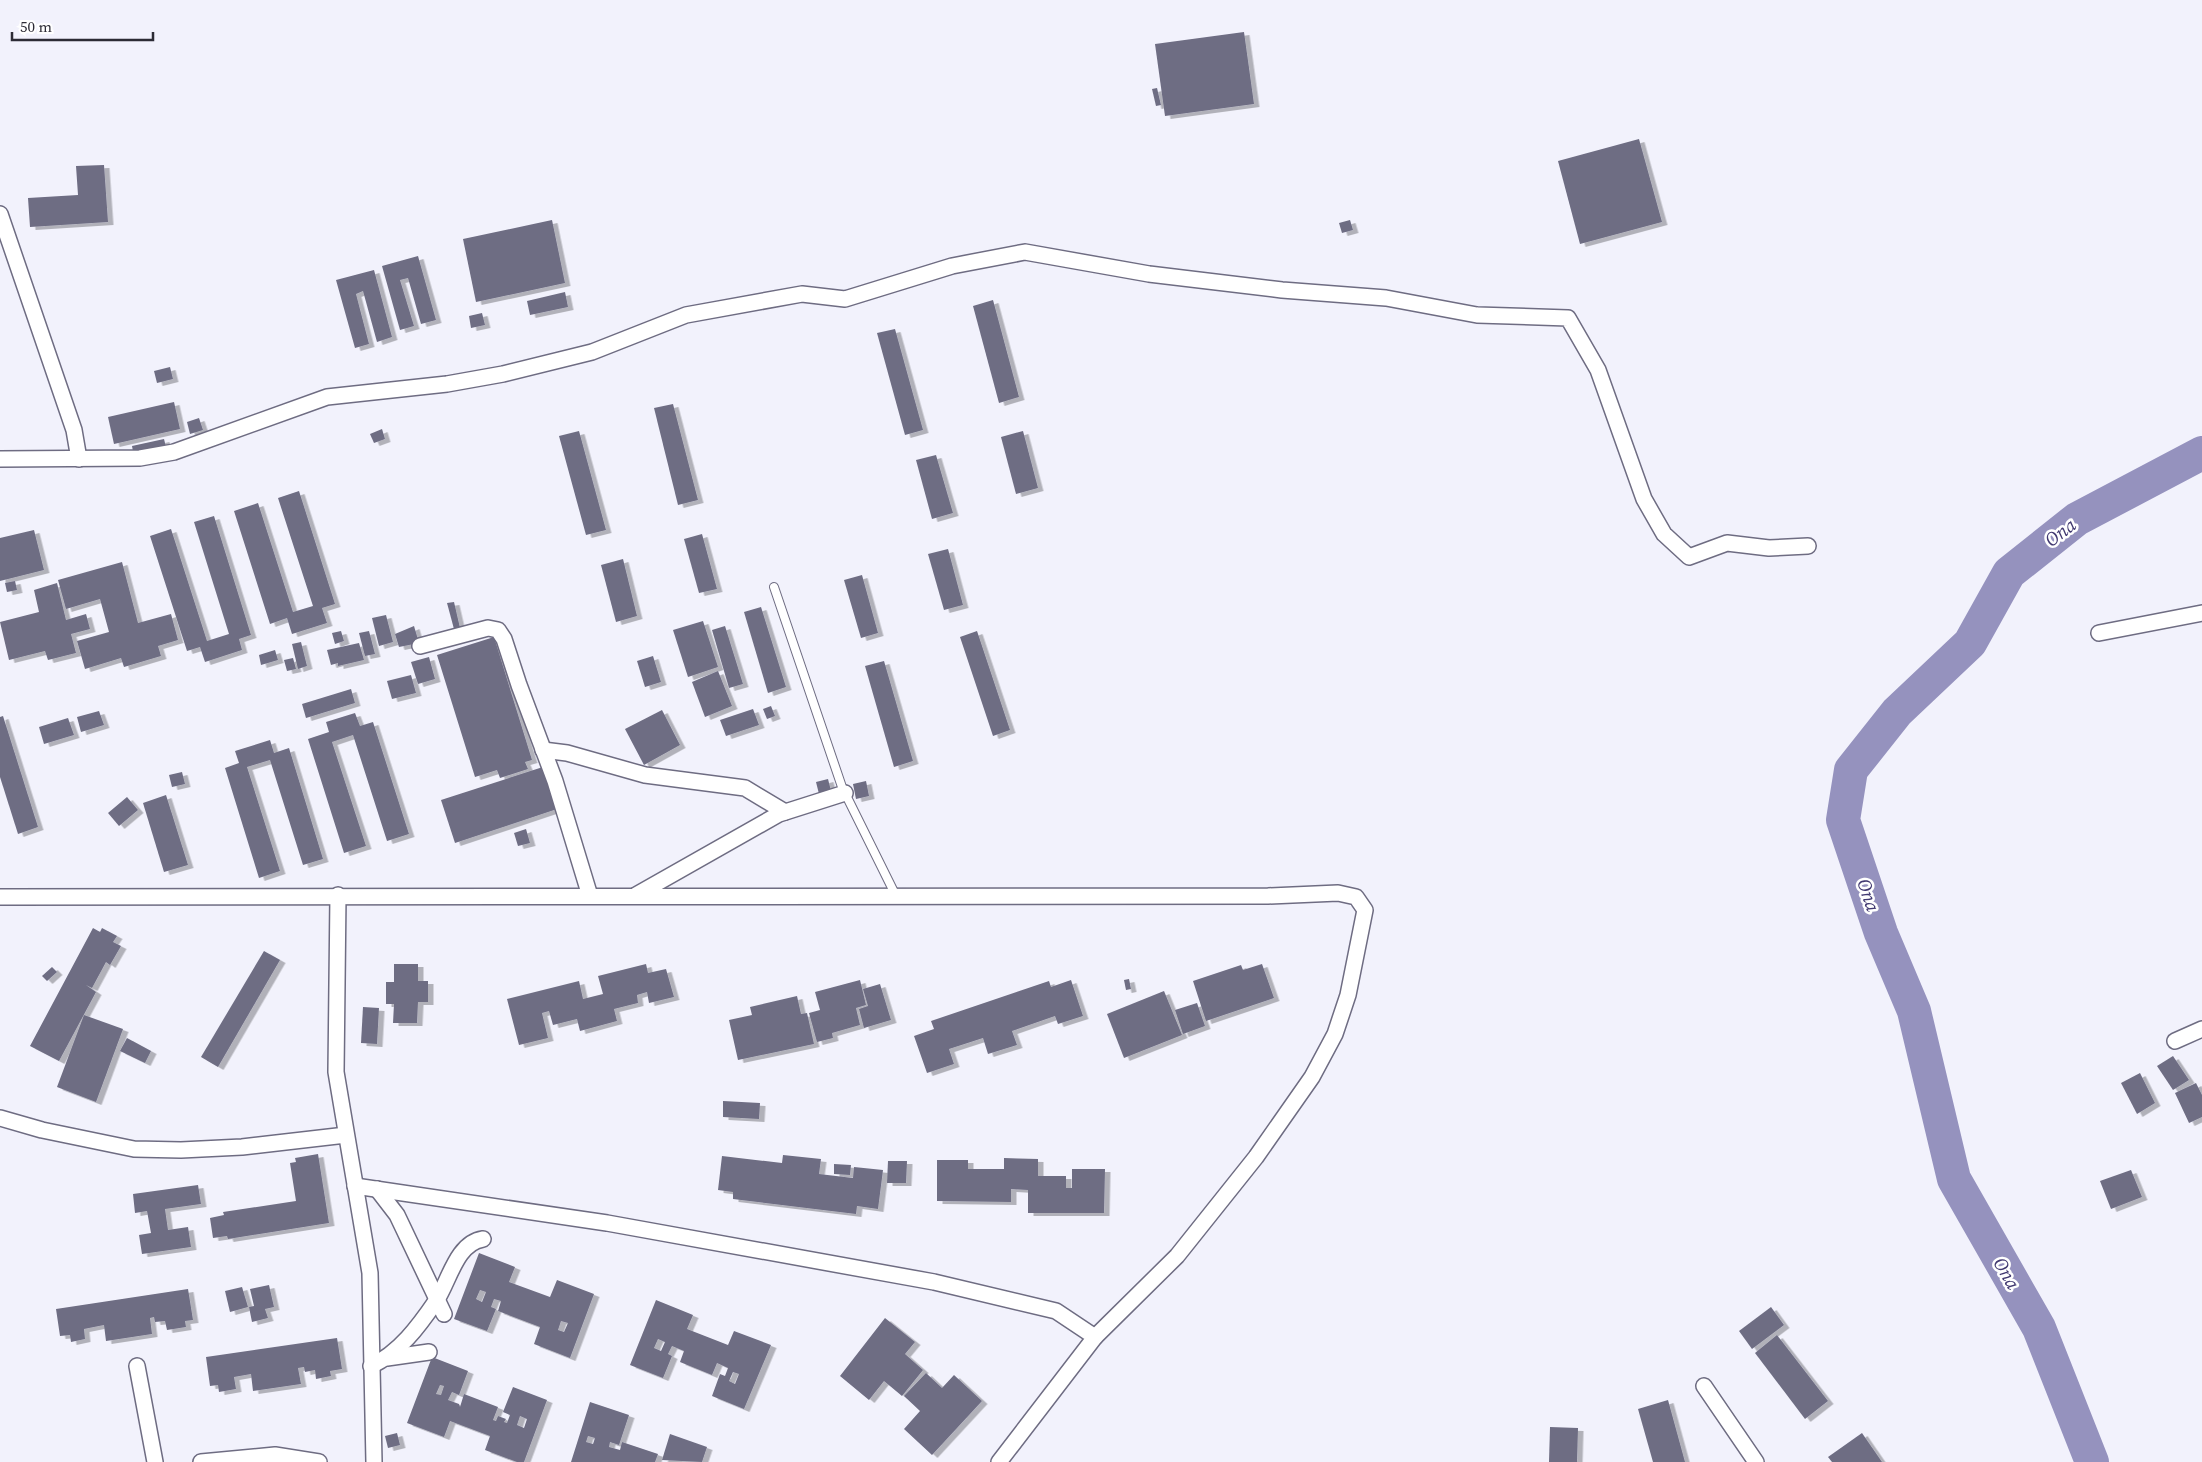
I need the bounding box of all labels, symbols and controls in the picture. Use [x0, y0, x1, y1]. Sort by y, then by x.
scale bar [12, 10, 154, 42]
text: 50 m [20, 16, 52, 37]
water label: Ona [2039, 512, 2081, 552]
water label: Ona [1851, 875, 1887, 915]
water label: Ona [1987, 1252, 2027, 1294]

